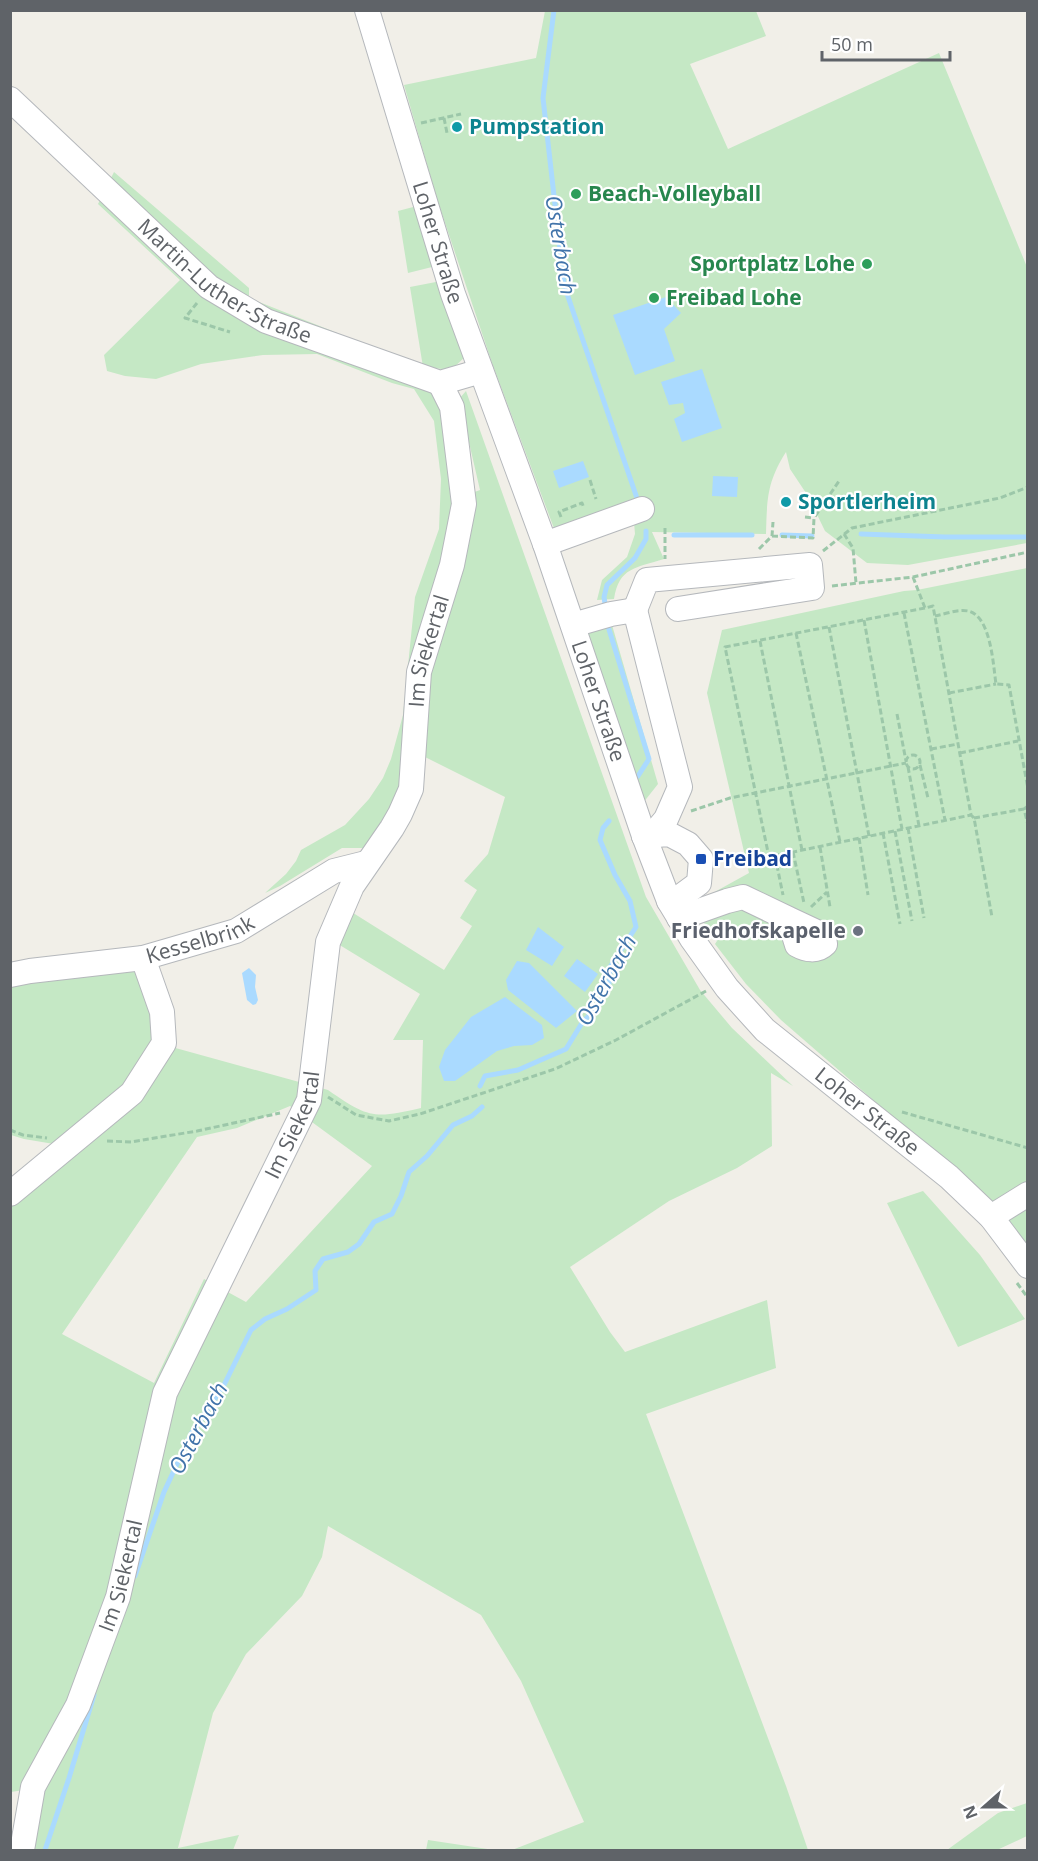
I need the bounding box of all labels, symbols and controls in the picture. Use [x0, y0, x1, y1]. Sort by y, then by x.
scale bar [822, 24, 950, 62]
text: 50 m [831, 32, 873, 56]
place label: Pumpstation [469, 112, 604, 140]
marker: Pumpstation [450, 120, 464, 134]
street label: Loher Straße [407, 178, 470, 307]
place label: Beach-Volleyball [588, 179, 761, 207]
marker: Beach-Volleyball [569, 187, 583, 201]
water label: Osterbach [539, 193, 585, 297]
street label: Martin-Luther-Straße [132, 212, 316, 349]
place label: Sportplatz Lohe [690, 249, 855, 277]
marker: Sportplatz Lohe [860, 257, 874, 271]
place label: Freibad Lohe [666, 283, 802, 311]
marker: Freibad Lohe [647, 291, 661, 305]
place label: Sportlerheim [798, 487, 936, 515]
marker: Sportlerheim [779, 495, 793, 509]
street label: Im Siekertal [402, 591, 455, 708]
street label: Loher Straße [566, 636, 633, 765]
place label: Freibad [713, 844, 792, 872]
marker: Freibad [694, 852, 708, 866]
street label: Kesselbrink [142, 908, 259, 969]
place label: Friedhofskapelle [671, 916, 846, 944]
marker: Friedhofskapelle [851, 924, 865, 938]
water label: Osterbach [568, 928, 642, 1031]
street label: Loher Straße [810, 1060, 926, 1161]
street label: Im Siekertal [258, 1069, 325, 1183]
water label: Osterbach [160, 1376, 234, 1479]
street label: Im Siekertal [91, 1517, 148, 1636]
north arrow [954, 1777, 1014, 1837]
text: N [957, 1802, 983, 1822]

